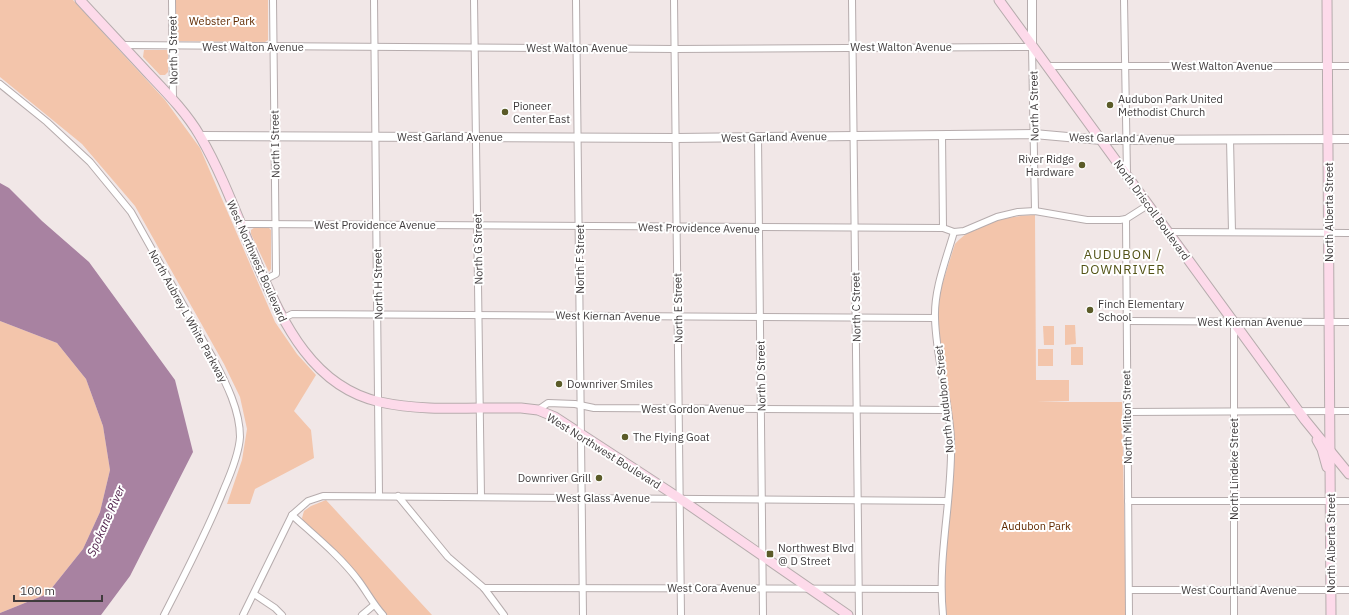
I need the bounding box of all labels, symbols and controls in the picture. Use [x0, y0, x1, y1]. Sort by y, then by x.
park label: Webster Park [189, 14, 255, 28]
street label: North J Street [165, 15, 181, 85]
street label: West Walton Avenue [202, 40, 304, 54]
street label: West Walton Avenue [850, 40, 952, 54]
street label: West Walton Avenue [526, 41, 628, 55]
street label: West Walton Avenue [1171, 59, 1273, 73]
street label: North A Street [1026, 70, 1042, 141]
place label: Audubon Park United Methodist Church [1118, 92, 1223, 119]
place label: Pioneer Center East [513, 99, 570, 126]
marker: Audubon Park United Methodist Church [1105, 100, 1115, 110]
marker: Pioneer Center East [500, 107, 510, 117]
street label: North I Street [267, 110, 283, 178]
street label: West Garland Avenue [721, 129, 827, 145]
street label: West Garland Avenue [397, 130, 503, 144]
street label: West Garland Avenue [1069, 130, 1175, 146]
place label: River Ridge Hardware [1018, 152, 1074, 179]
street label: North Driscoll Boulevard [1111, 157, 1193, 263]
marker: River Ridge Hardware [1077, 160, 1087, 170]
street label: North Alberta Street [1322, 162, 1336, 262]
street label: West Northwest Boulevard [224, 198, 290, 324]
street label: North G Street [470, 213, 486, 285]
street label: West Providence Avenue [314, 218, 436, 232]
street label: West Providence Avenue [638, 220, 760, 236]
street label: North F Street [573, 224, 587, 294]
district label: AUDUBON / DOWNRIVER [1080, 246, 1166, 278]
street label: North Aubrey L White Parkway [146, 247, 231, 385]
street label: North H Street [370, 248, 386, 320]
street label: North C Street [848, 272, 864, 342]
street label: North E Street [670, 273, 686, 343]
place label: Finch Elementary School [1098, 297, 1185, 324]
marker: Finch Elementary School [1085, 305, 1095, 315]
street label: West Kiernan Avenue [555, 308, 661, 324]
street label: West Kiernan Avenue [1198, 315, 1302, 329]
street label: North D Street [753, 340, 769, 412]
street label: North Audubon Street [931, 344, 957, 454]
street label: North Milton Street [1119, 370, 1135, 464]
place label: Downriver Smiles [567, 377, 653, 391]
marker: Downriver Smiles [554, 379, 564, 389]
street label: West Gordon Avenue [641, 402, 745, 416]
street label: West Northwest Boulevard [544, 410, 664, 492]
street label: North Lindeke Street [1227, 418, 1241, 520]
place label: The Flying Goat [633, 430, 710, 444]
marker: The Flying Goat [620, 432, 630, 442]
place label: Downriver Grill [518, 471, 591, 485]
marker: Downriver Grill [594, 473, 604, 483]
water label: Spokane River [83, 482, 128, 559]
street label: West Glass Avenue [556, 491, 650, 505]
street label: North Alberta Street [1324, 493, 1338, 593]
park label: Audubon Park [1001, 519, 1071, 533]
place label: Northwest Blvd @ D Street [778, 541, 854, 568]
marker: Northwest Blvd @ D Street [765, 549, 775, 559]
scale bar [14, 577, 102, 603]
street label: West Cora Avenue [667, 581, 757, 595]
text: 100 m [20, 583, 55, 598]
street label: West Courtland Avenue [1181, 583, 1297, 597]

